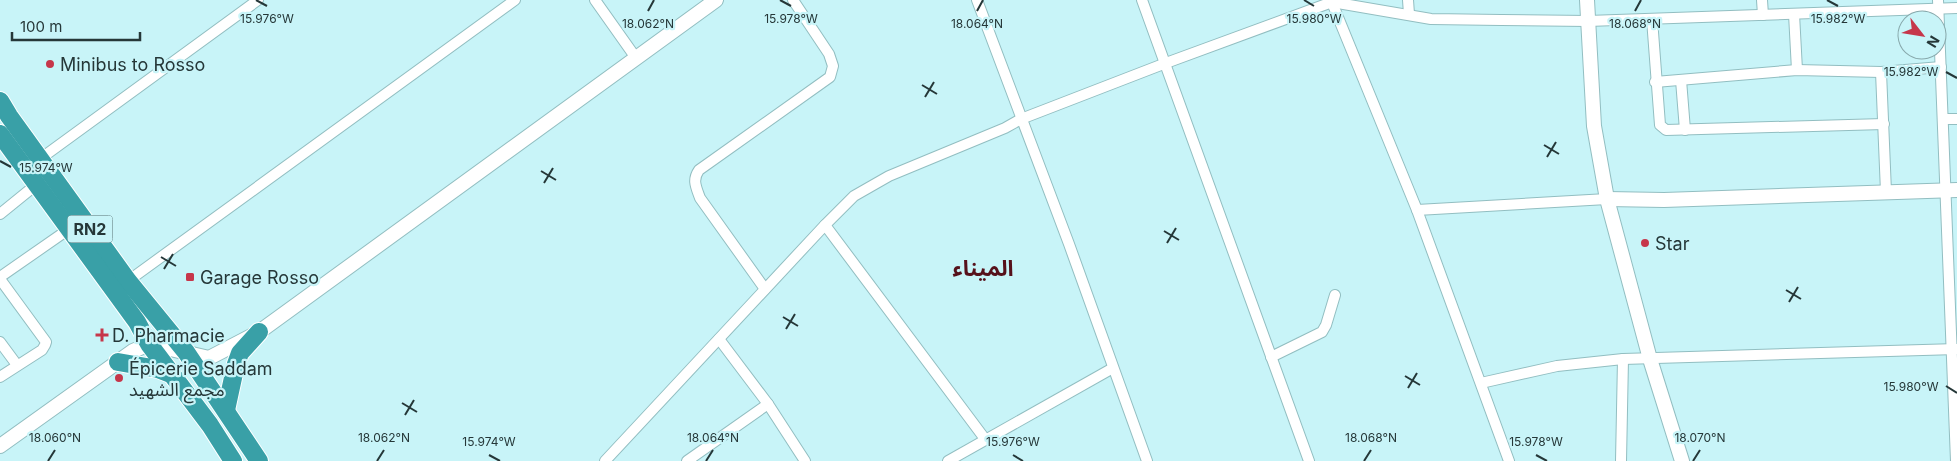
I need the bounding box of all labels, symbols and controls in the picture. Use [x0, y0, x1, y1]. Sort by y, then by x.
scale bar [12, 10, 140, 42]
north arrow [1897, 10, 1947, 60]
text: 15.976°W [240, 11, 294, 26]
text: 15.978°W [764, 11, 818, 26]
text: 15.980°W [1287, 11, 1342, 26]
text: 15.982°W [1811, 11, 1866, 26]
text: 18.062°N [622, 16, 674, 31]
text: 18.064°N [951, 16, 1003, 31]
text: 18.068°N [1609, 16, 1661, 31]
text: 100 m [20, 17, 62, 36]
text: N [1924, 33, 1944, 51]
place label: Minibus to Rosso [60, 54, 205, 75]
marker: Minibus to Rosso [44, 58, 56, 70]
text: 15.982°W [1884, 64, 1939, 79]
text: 15.974°W [19, 160, 73, 175]
road number: RN2 [68, 215, 112, 242]
place label: Star [1655, 233, 1690, 254]
marker: Star [1639, 237, 1651, 249]
district label: الميناء [952, 255, 1014, 281]
place label: Garage Rosso [200, 267, 319, 288]
marker: Garage Rosso [184, 271, 196, 283]
place label: D. Pharmacie [112, 325, 225, 346]
marker: D. Pharmacie [96, 329, 108, 341]
place label: Épicerie Saddam مجمع الشهيد [129, 357, 273, 404]
marker: Épicerie Saddam مجمع الشهيد [113, 372, 125, 384]
text: 15.980°W [1884, 379, 1939, 394]
text: 18.060°N [29, 430, 81, 445]
text: 18.062°N [358, 430, 410, 445]
text: 18.064°N [687, 430, 739, 445]
text: 18.068°N [1345, 430, 1397, 445]
text: 18.070°N [1674, 430, 1726, 445]
text: 15.974°W [462, 434, 516, 449]
text: 15.976°W [986, 434, 1040, 449]
text: 15.978°W [1509, 434, 1563, 449]

